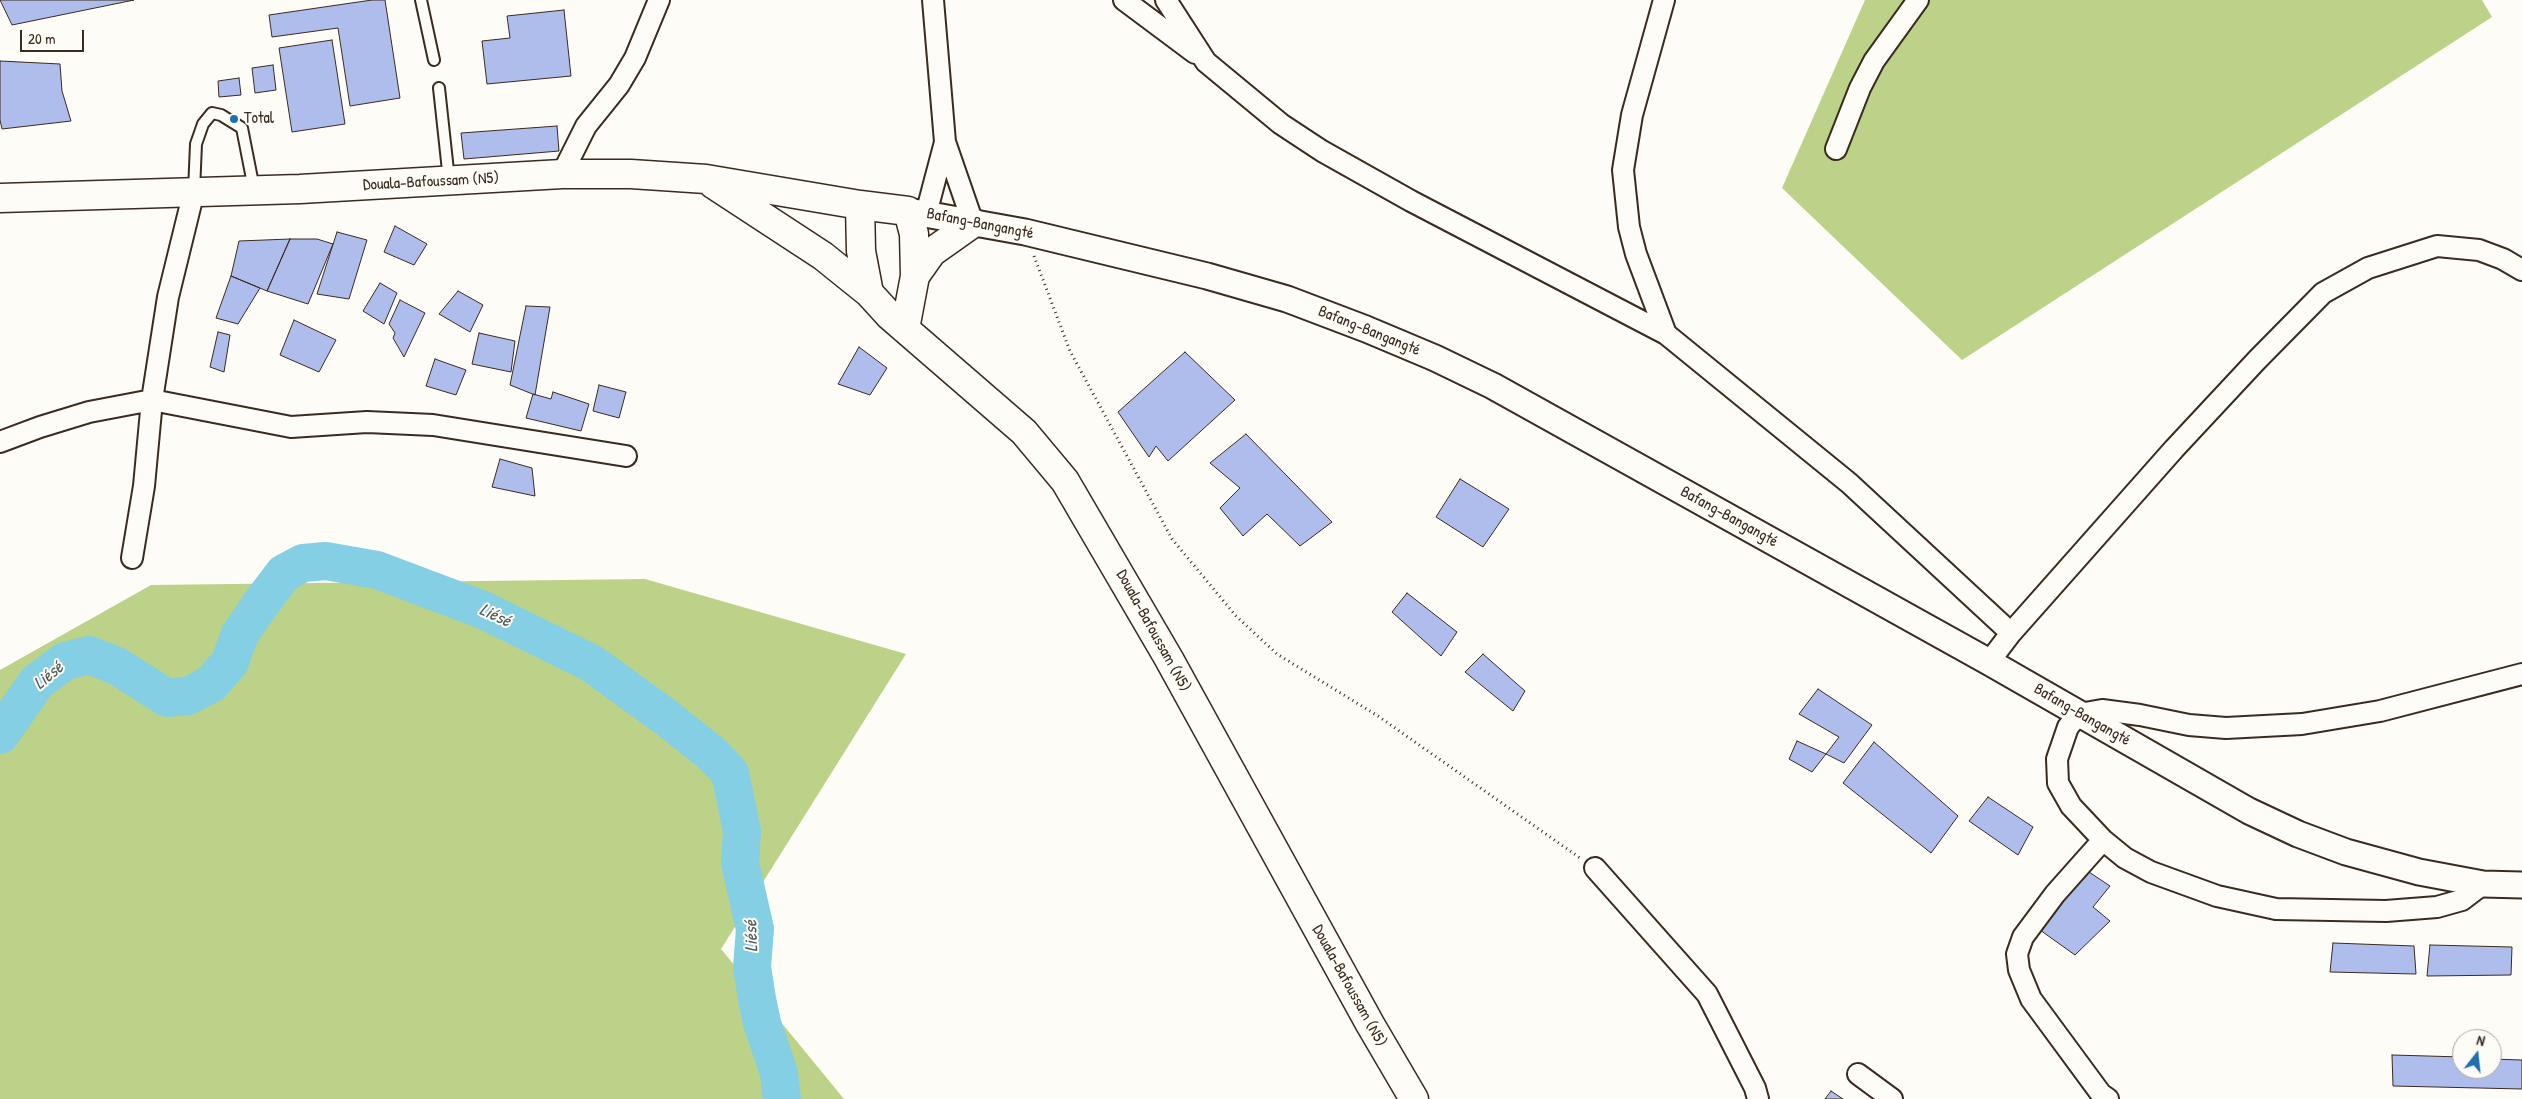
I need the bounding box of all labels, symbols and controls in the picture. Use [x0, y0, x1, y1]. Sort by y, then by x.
scale bar [22, 20, 86, 52]
text: 20 m [28, 28, 55, 49]
place label: Total [244, 109, 274, 129]
marker: Total [228, 113, 240, 125]
street label: Douala-Bafoussam (N5) [362, 169, 500, 195]
street label: Bafang-Bangangté [925, 204, 1035, 244]
street label: Bafang-Bangangté [1315, 302, 1423, 360]
street label: Bafang-Bangangté [1677, 482, 1781, 552]
street label: Douala-Bafoussam (N5) [1112, 567, 1194, 695]
water label: Liésé [476, 599, 514, 633]
water label: Liésé [30, 657, 68, 695]
street label: Bafang-Bangangté [2030, 680, 2134, 750]
water label: Liésé [741, 920, 763, 952]
street label: Douala-Bafoussam (N5) [1308, 922, 1390, 1050]
north arrow [2452, 1029, 2502, 1079]
text: N [2475, 1030, 2487, 1050]

